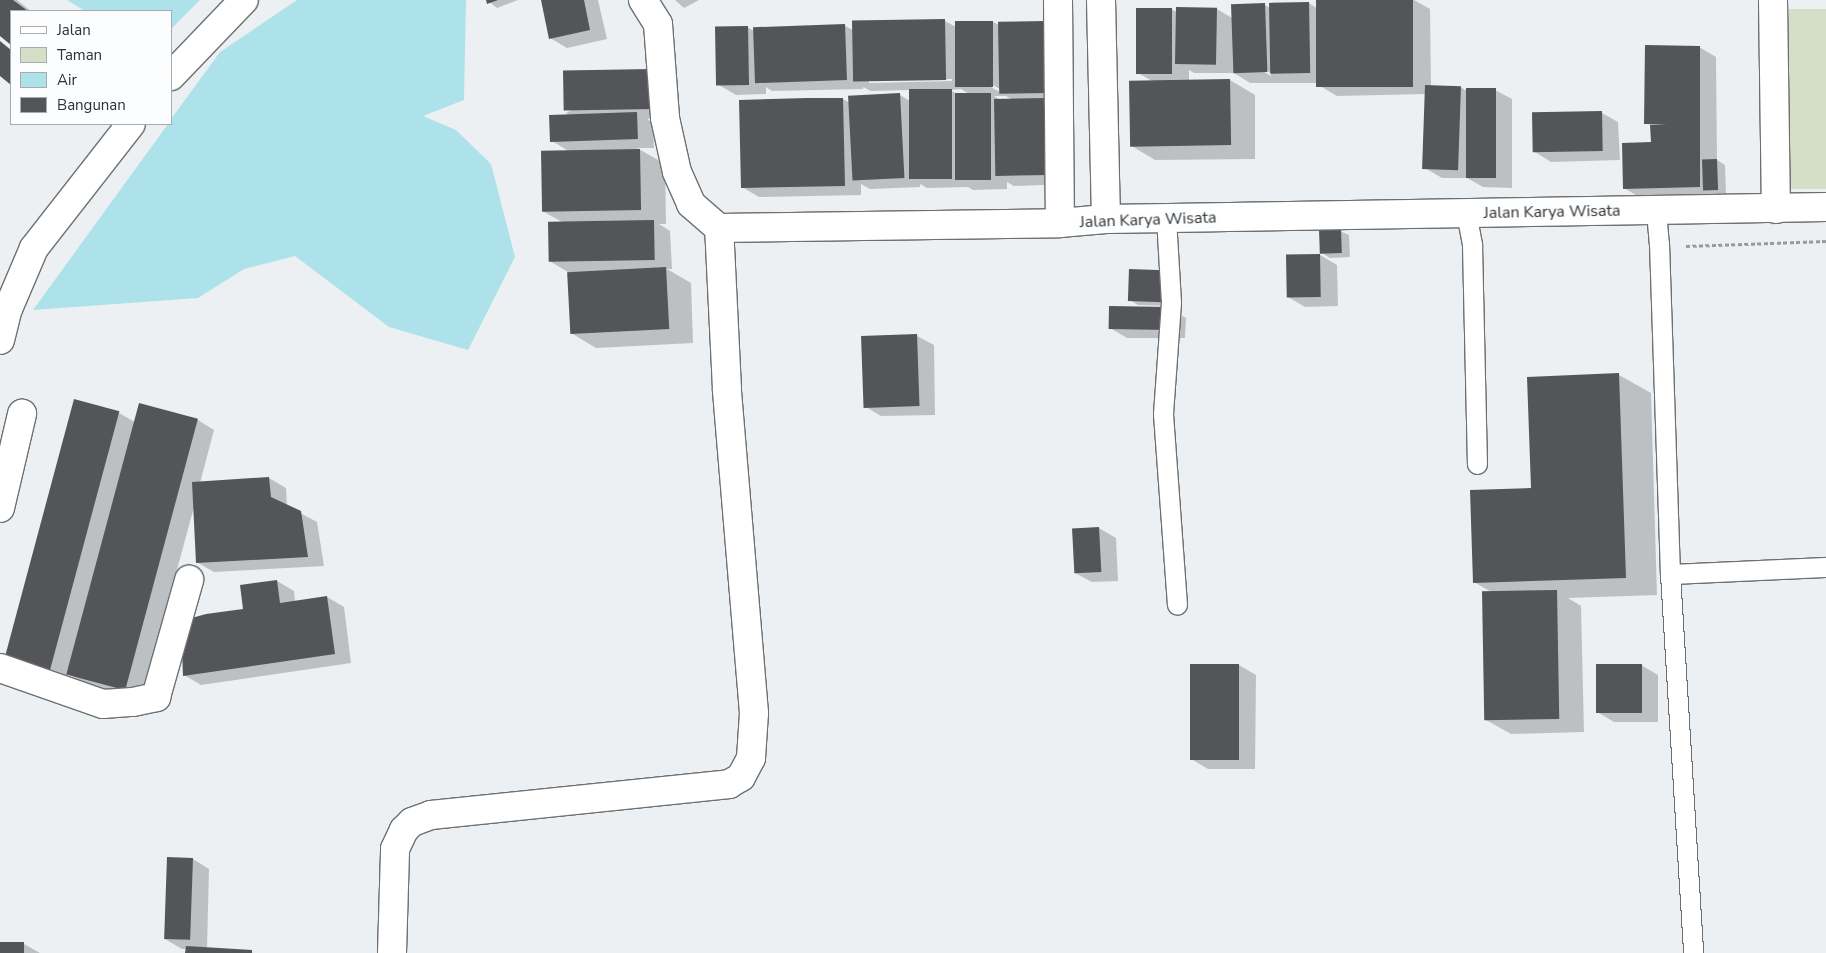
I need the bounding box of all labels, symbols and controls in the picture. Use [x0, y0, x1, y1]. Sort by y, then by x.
legend [10, 10, 172, 125]
text: Jalan [57, 20, 91, 40]
text: Taman [57, 45, 102, 65]
text: Air [57, 70, 77, 90]
text: Bangunan [57, 95, 126, 115]
street label: Jalan Karya Wisata [1483, 201, 1621, 223]
street label: Jalan Karya Wisata [1079, 208, 1217, 232]

